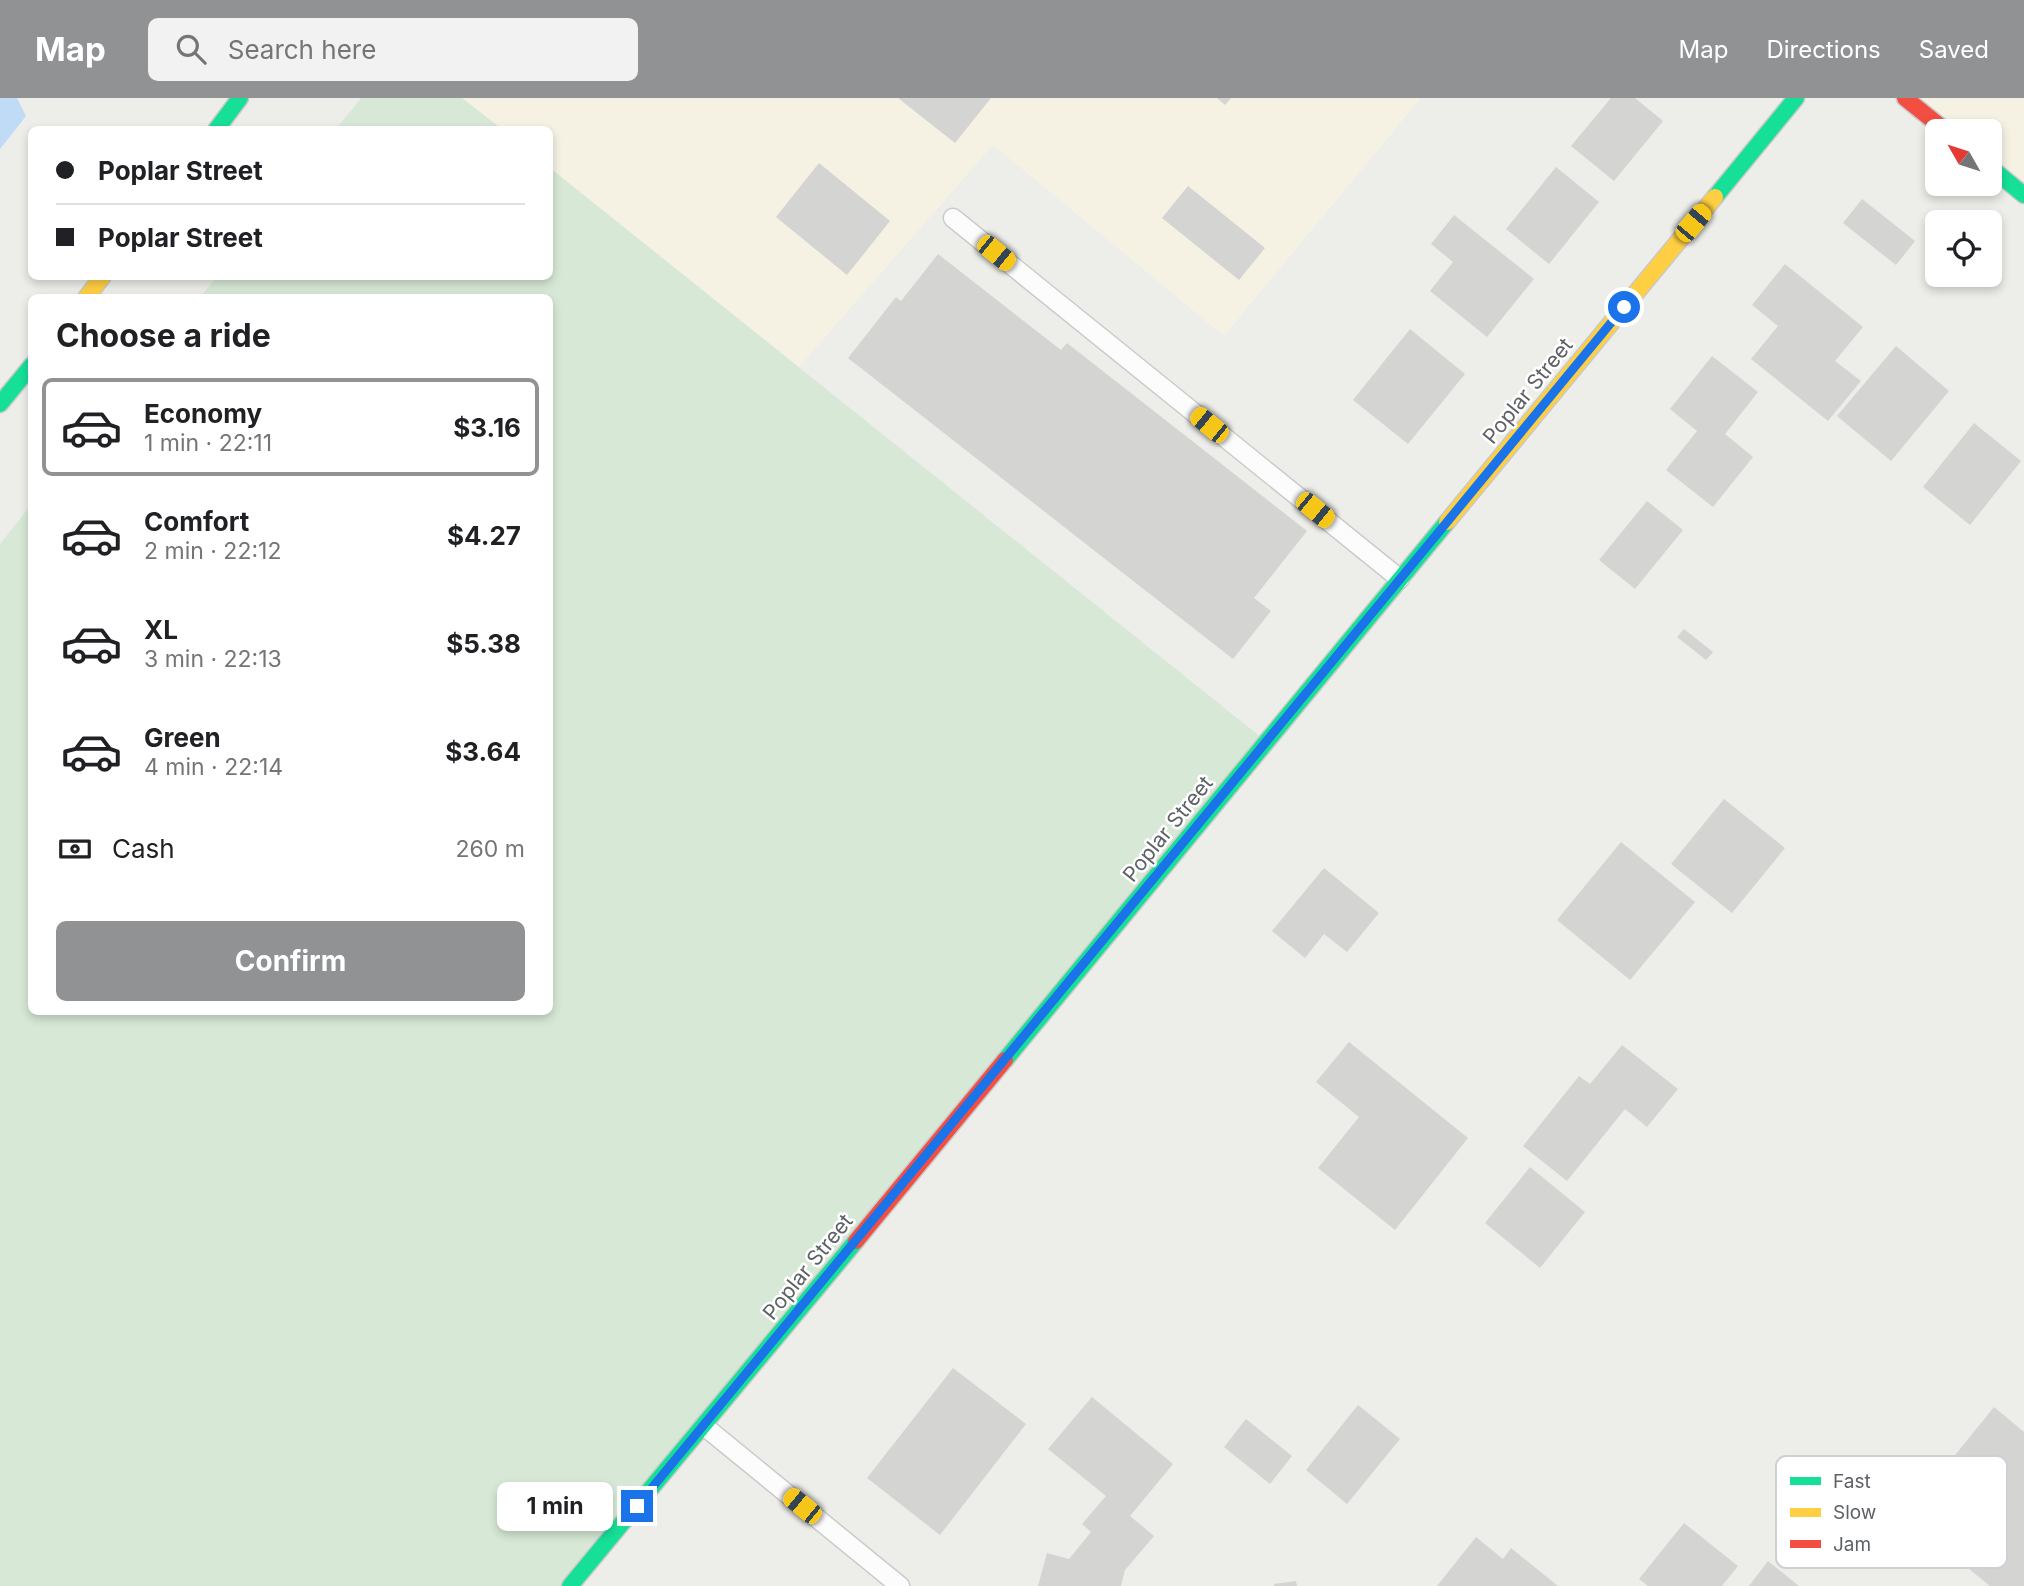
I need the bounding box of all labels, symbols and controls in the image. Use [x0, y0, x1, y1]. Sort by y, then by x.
search box [148, 18, 638, 81]
text: Map [35, 29, 106, 69]
icon: search [172, 30, 210, 68]
text: Search here [228, 34, 376, 65]
text: Map [1679, 35, 1728, 64]
text: Directions [1766, 35, 1881, 64]
text: Saved [1919, 35, 1989, 64]
north arrow [1925, 119, 2002, 196]
map controls [1925, 119, 2002, 287]
text: Poplar Street [98, 155, 263, 186]
car [1672, 200, 1715, 246]
button: locate [1925, 210, 2002, 287]
text: Poplar Street [98, 222, 263, 253]
car [974, 232, 1019, 274]
route start [1608, 291, 1640, 323]
text: Choose a ride [56, 316, 271, 355]
street label: Poplar Street [1477, 333, 1578, 449]
icon: car [60, 396, 123, 459]
text: Economy [144, 398, 262, 429]
car [1187, 404, 1232, 446]
text: $3.16 [453, 412, 521, 443]
text: 1 min · 22:11 [144, 429, 272, 457]
car [1293, 489, 1338, 531]
icon: car [60, 504, 123, 567]
text: Comfort [144, 506, 249, 537]
text: $4.27 [447, 520, 521, 551]
text: 2 min · 22:12 [144, 537, 281, 565]
icon: car [60, 612, 123, 675]
text: XL [144, 614, 178, 645]
text: $5.38 [446, 628, 521, 659]
text: 3 min · 22:13 [144, 645, 282, 673]
icon: car [60, 720, 123, 783]
text: Green [144, 722, 221, 753]
text: $3.64 [445, 736, 521, 767]
text: 4 min · 22:14 [144, 753, 283, 781]
street label: Poplar Street [1117, 771, 1218, 887]
icon: cash [56, 830, 94, 868]
text: Cash [112, 833, 175, 864]
text: 260 m [456, 835, 525, 863]
button: Confirm [56, 921, 525, 1001]
street label: Poplar Street [757, 1209, 858, 1325]
legend [1776, 1456, 2007, 1568]
text: Fast [1833, 1470, 1871, 1493]
callout: 1 min [497, 1482, 612, 1530]
car [780, 1485, 825, 1527]
route end [621, 1490, 653, 1522]
text: 1 min [527, 1492, 583, 1520]
text: Slow [1833, 1501, 1876, 1524]
text: Jam [1833, 1533, 1871, 1556]

